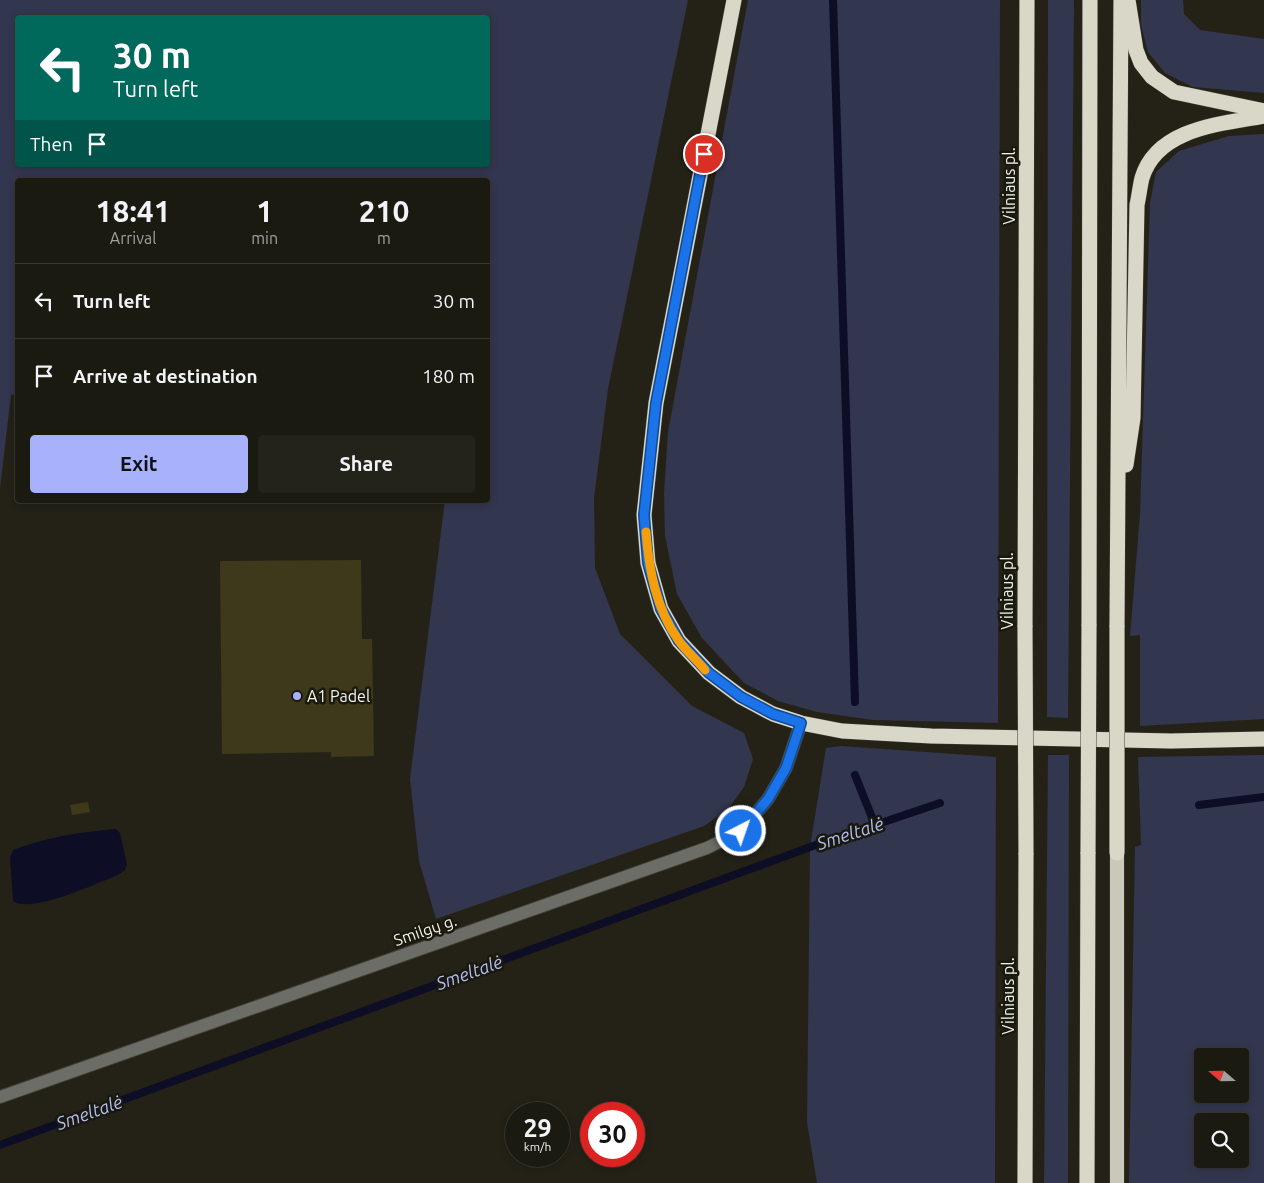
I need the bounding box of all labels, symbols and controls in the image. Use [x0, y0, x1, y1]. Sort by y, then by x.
icon: left [30, 35, 95, 100]
text: 30 m [113, 35, 191, 75]
text: Turn left [113, 76, 198, 101]
icon: arrive [83, 130, 111, 158]
text: Then [30, 133, 73, 155]
pin [683, 133, 725, 175]
icon: arrive [690, 140, 718, 168]
street label: Vilniaus pl. [1000, 147, 1018, 225]
text: 18:41 [96, 194, 171, 228]
text: 1 [256, 194, 273, 228]
text: 210 [359, 194, 409, 228]
text: Arrival [110, 229, 156, 247]
text: min [251, 229, 278, 247]
text: m [377, 229, 391, 247]
icon: left [30, 287, 58, 315]
text: Turn left [73, 290, 151, 312]
text: 30 m [433, 290, 475, 312]
icon: arrive [30, 362, 58, 390]
text: Arrive at destination [73, 365, 258, 387]
text: 180 m [422, 365, 475, 387]
button: Exit [30, 435, 248, 493]
button: Share [258, 435, 475, 493]
street label: Vilniaus pl. [998, 552, 1016, 630]
place label: A1 Padel [307, 687, 370, 705]
marker: A1 Padel [291, 690, 303, 702]
position arrow [714, 804, 766, 856]
water label: Smeltalė [813, 813, 886, 853]
street label: Smilgų g. [391, 911, 459, 949]
water label: Smeltalė [432, 951, 505, 994]
street label: Vilniaus pl. [999, 957, 1017, 1035]
north arrow [1194, 1048, 1249, 1102]
map controls [1194, 1048, 1249, 1168]
water label: Smeltalė [52, 1091, 125, 1134]
speed limit sign: 30 [580, 1102, 645, 1167]
button: search [1194, 1113, 1249, 1168]
text: 29 [523, 1114, 552, 1142]
text: km/h [524, 1140, 551, 1153]

